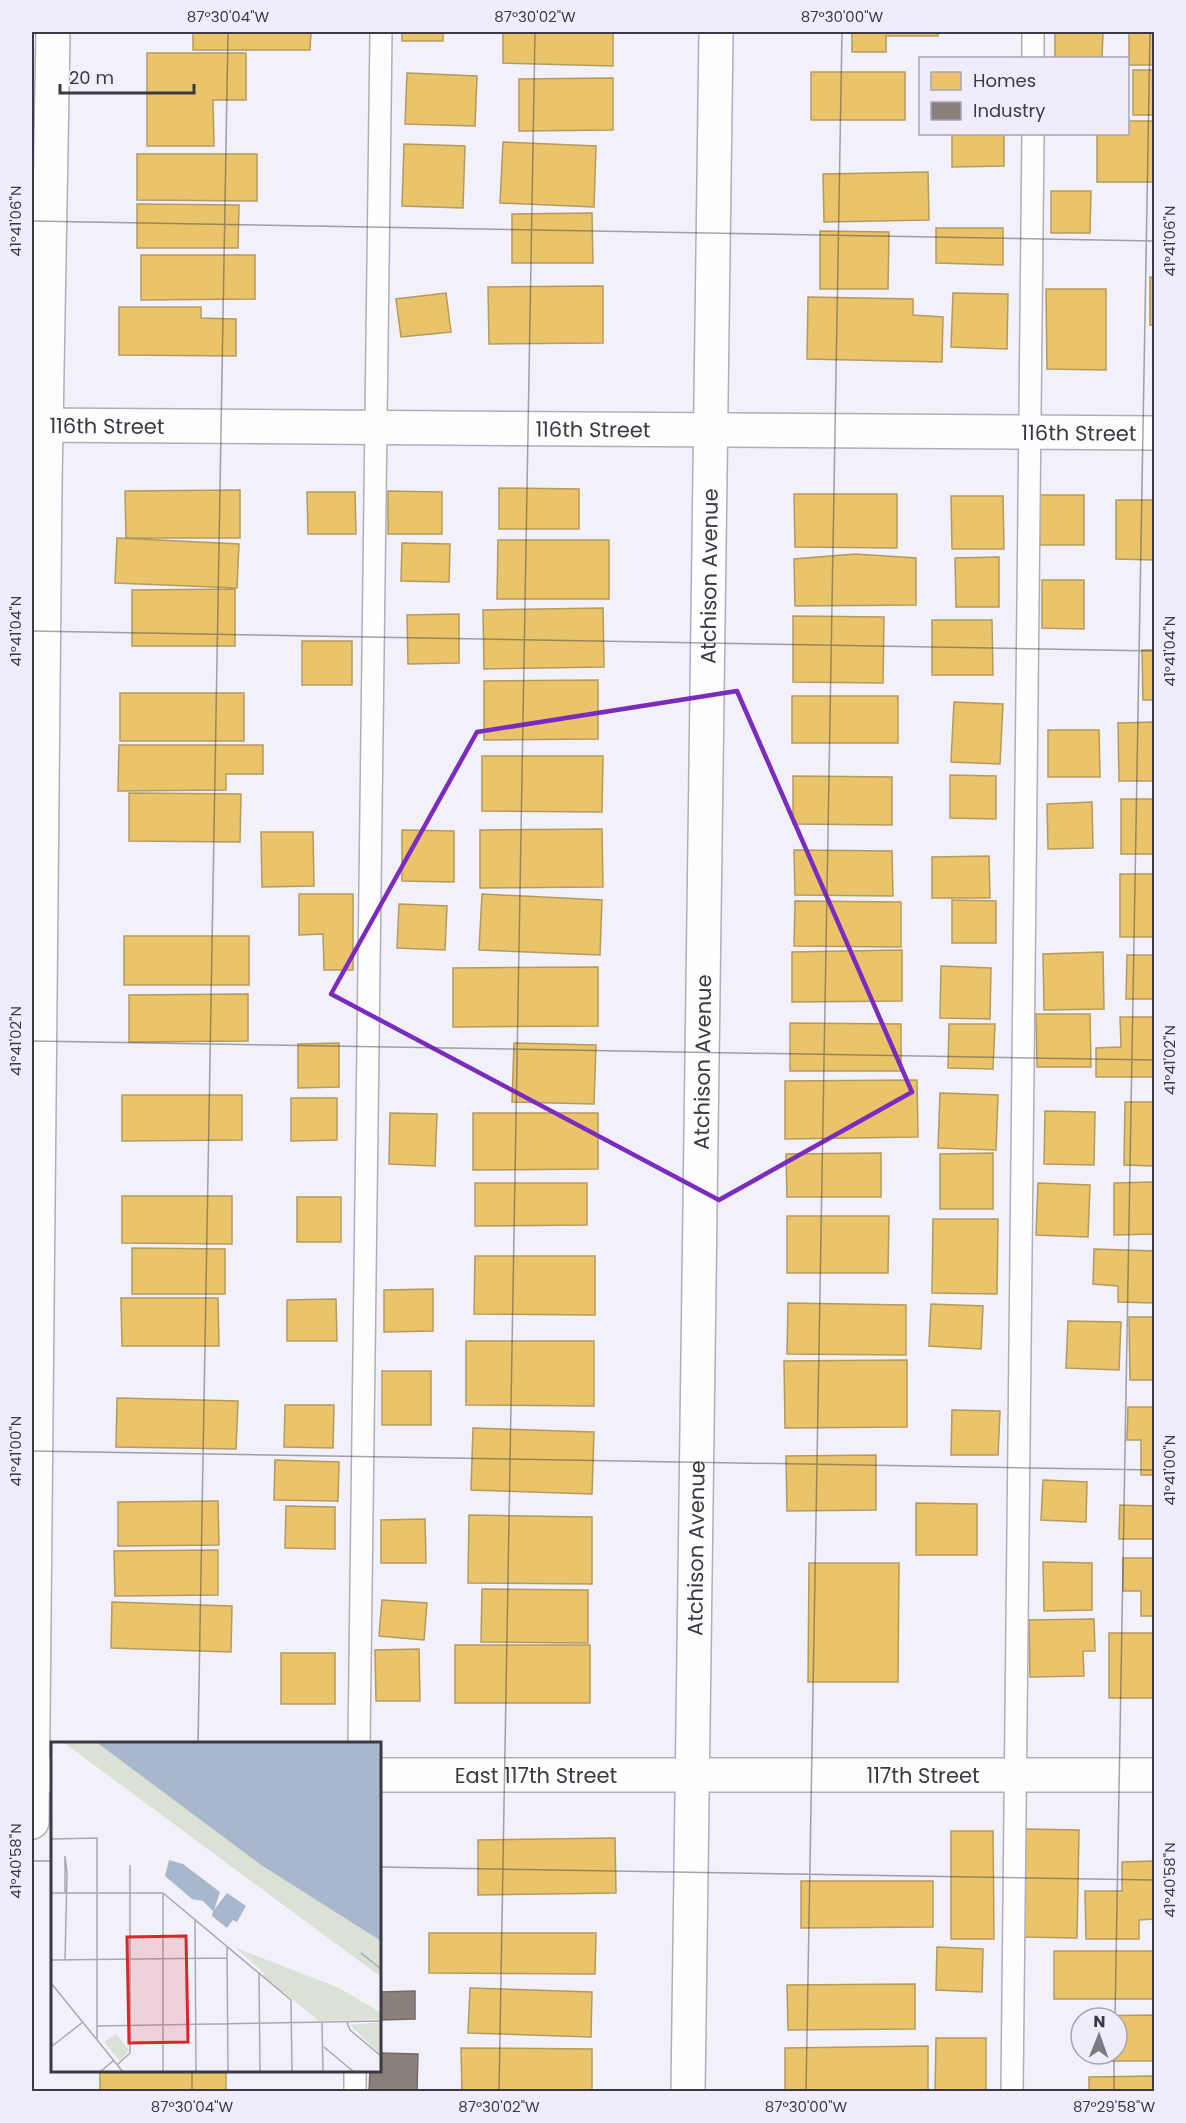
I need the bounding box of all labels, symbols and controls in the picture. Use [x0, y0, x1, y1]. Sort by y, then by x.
text: 87°30'04"W [187, 6, 270, 27]
text: 87°30'02"W [494, 6, 576, 27]
text: 87°30'00"W [801, 6, 884, 27]
scale bar [60, 57, 194, 95]
legend [919, 57, 1129, 135]
text: 20 m [69, 65, 114, 90]
text: Homes [973, 68, 1036, 93]
text: Industry [973, 98, 1045, 123]
text: 41°41'06"N [5, 186, 26, 256]
text: 41°41'06"N [1159, 206, 1180, 276]
street label: 116th Street [49, 411, 165, 440]
street label: 116th Street [535, 414, 651, 444]
street label: 116th Street [1021, 418, 1137, 447]
street label: Atchison Avenue [693, 488, 724, 664]
text: 41°41'04"N [5, 596, 26, 666]
text: 41°41'04"N [1159, 616, 1180, 686]
street label: Atchison Avenue [686, 974, 718, 1150]
text: 41°41'02"N [5, 1006, 26, 1076]
text: 41°41'02"N [1159, 1025, 1180, 1095]
text: 41°41'00"N [5, 1416, 26, 1486]
text: 41°41'00"N [1159, 1435, 1180, 1505]
street label: Atchison Avenue [680, 1460, 711, 1636]
inset map [51, 1742, 381, 2072]
street label: East 117th Street [455, 1761, 617, 1790]
street label: 117th Street [866, 1761, 980, 1790]
text: 41°40'58"N [5, 1823, 26, 1899]
text: 41°40'58"N [1159, 1842, 1180, 1918]
north arrow [1069, 2006, 1129, 2066]
text: N [1093, 2010, 1105, 2033]
text: 87°30'04"W [151, 2096, 234, 2117]
text: 87°30'02"W [458, 2096, 540, 2117]
text: 87°30'00"W [765, 2096, 848, 2117]
text: 87°29'58"W [1073, 2096, 1155, 2117]

